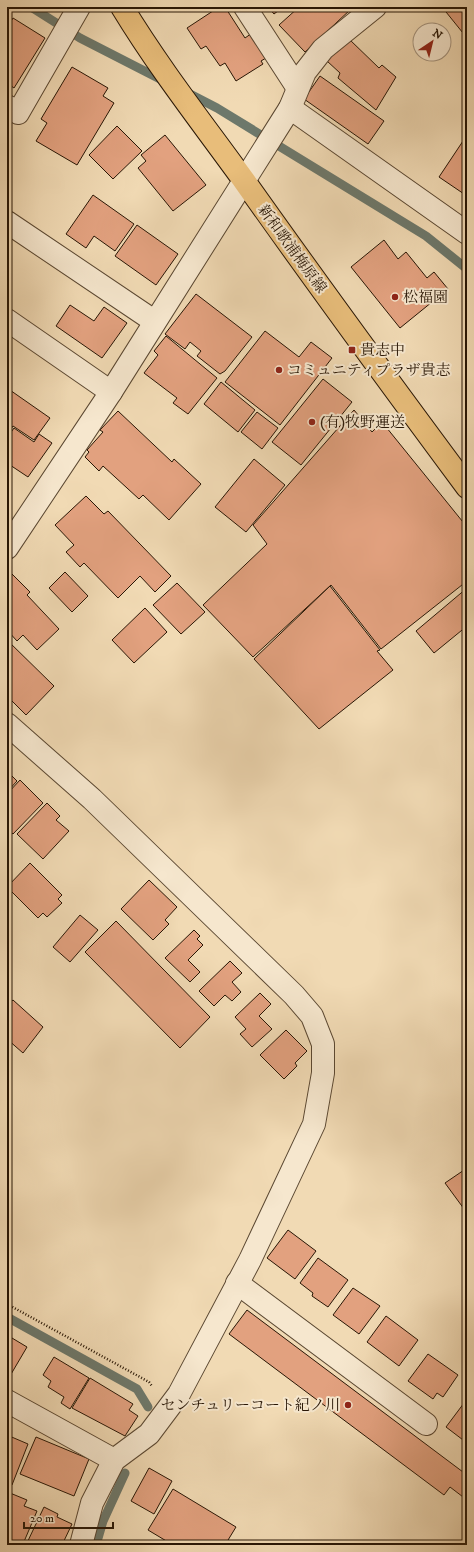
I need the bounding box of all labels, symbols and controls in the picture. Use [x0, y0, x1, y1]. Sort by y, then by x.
north arrow [412, 22, 452, 62]
text: N [429, 26, 445, 43]
street label: 新和歌浦梅原線 [253, 201, 331, 297]
place label: 松福園 [403, 288, 448, 307]
marker: 松福園 [390, 292, 400, 302]
place label: 貴志中 [360, 341, 405, 360]
marker: 貴志中 [347, 345, 357, 355]
place label: コミュニティプラザ貴志 [287, 361, 451, 380]
marker: コミュニティプラザ貴志 [274, 365, 284, 375]
place label: (有)牧野運送 [320, 413, 405, 432]
marker: (有)牧野運送 [307, 417, 317, 427]
place label: センチュリーコート紀ノ川 [160, 1396, 340, 1415]
marker: センチュリーコート紀ノ川 [343, 1400, 353, 1410]
scale bar [24, 1504, 113, 1530]
text: 20 m [30, 1511, 54, 1526]

